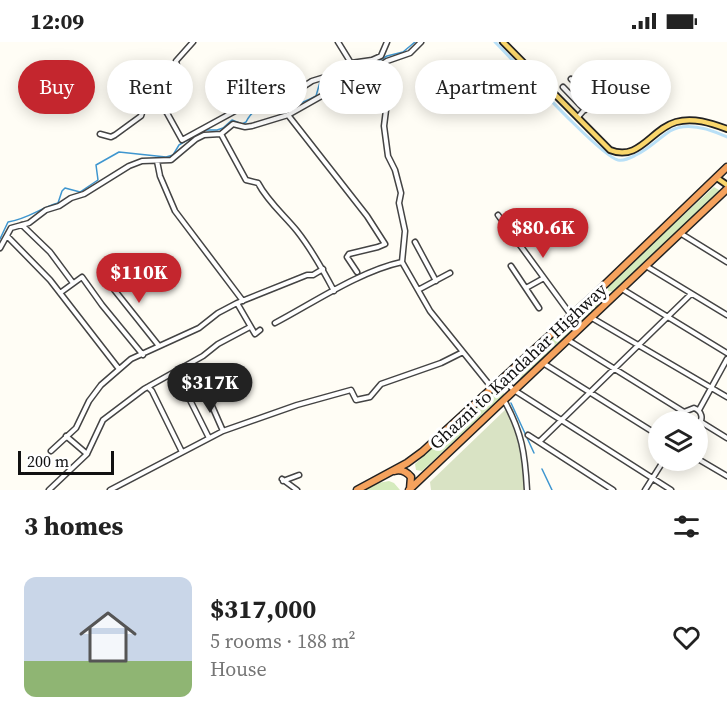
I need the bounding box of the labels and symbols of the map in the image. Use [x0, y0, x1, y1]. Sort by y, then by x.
pin: $80.6K [494, 208, 592, 259]
pin: $110K [97, 253, 181, 304]
street label: Ghazni to Kandahar Highway [424, 276, 613, 455]
pin: $317K [168, 363, 252, 414]
scale bar [18, 448, 114, 476]

